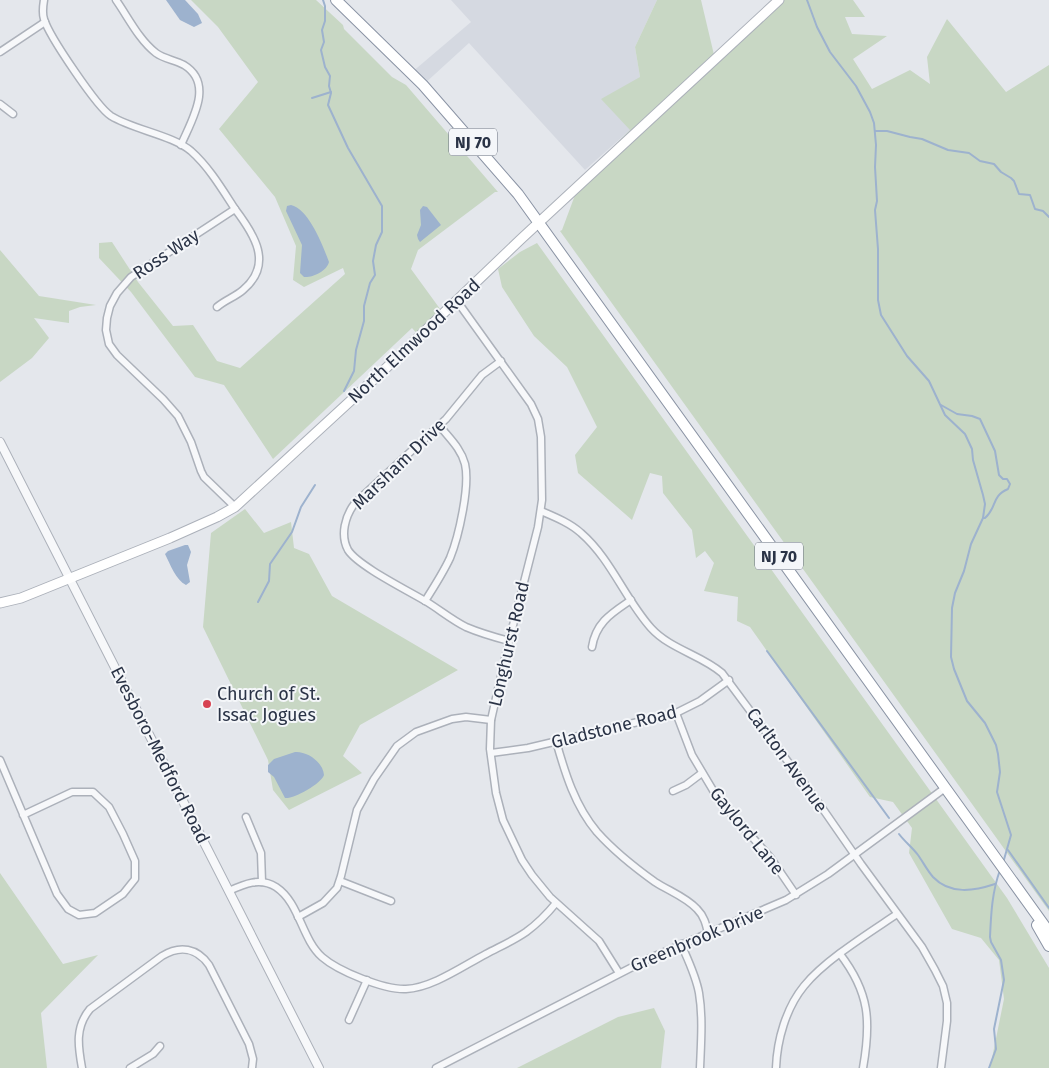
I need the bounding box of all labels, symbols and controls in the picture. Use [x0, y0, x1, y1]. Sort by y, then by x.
road number: NJ 70 [449, 128, 497, 156]
street label: Ross Way [129, 224, 203, 284]
street label: North Elmwood Road [343, 274, 485, 408]
street label: Marsham Drive [348, 414, 450, 514]
road number: NJ 70 [755, 542, 803, 570]
street label: Longhurst Road [484, 579, 534, 709]
street label: Evesboro-Medford Road [106, 663, 214, 847]
place label: Church of St. Issac Jogues [217, 683, 320, 726]
marker: Church of St. Issac Jogues [201, 698, 213, 710]
street label: Gladstone Road [549, 701, 679, 753]
street label: Carlton Avenue [742, 703, 832, 817]
street label: Gaylord Lane [705, 783, 789, 879]
street label: Greenbrook Drive [627, 901, 767, 977]

